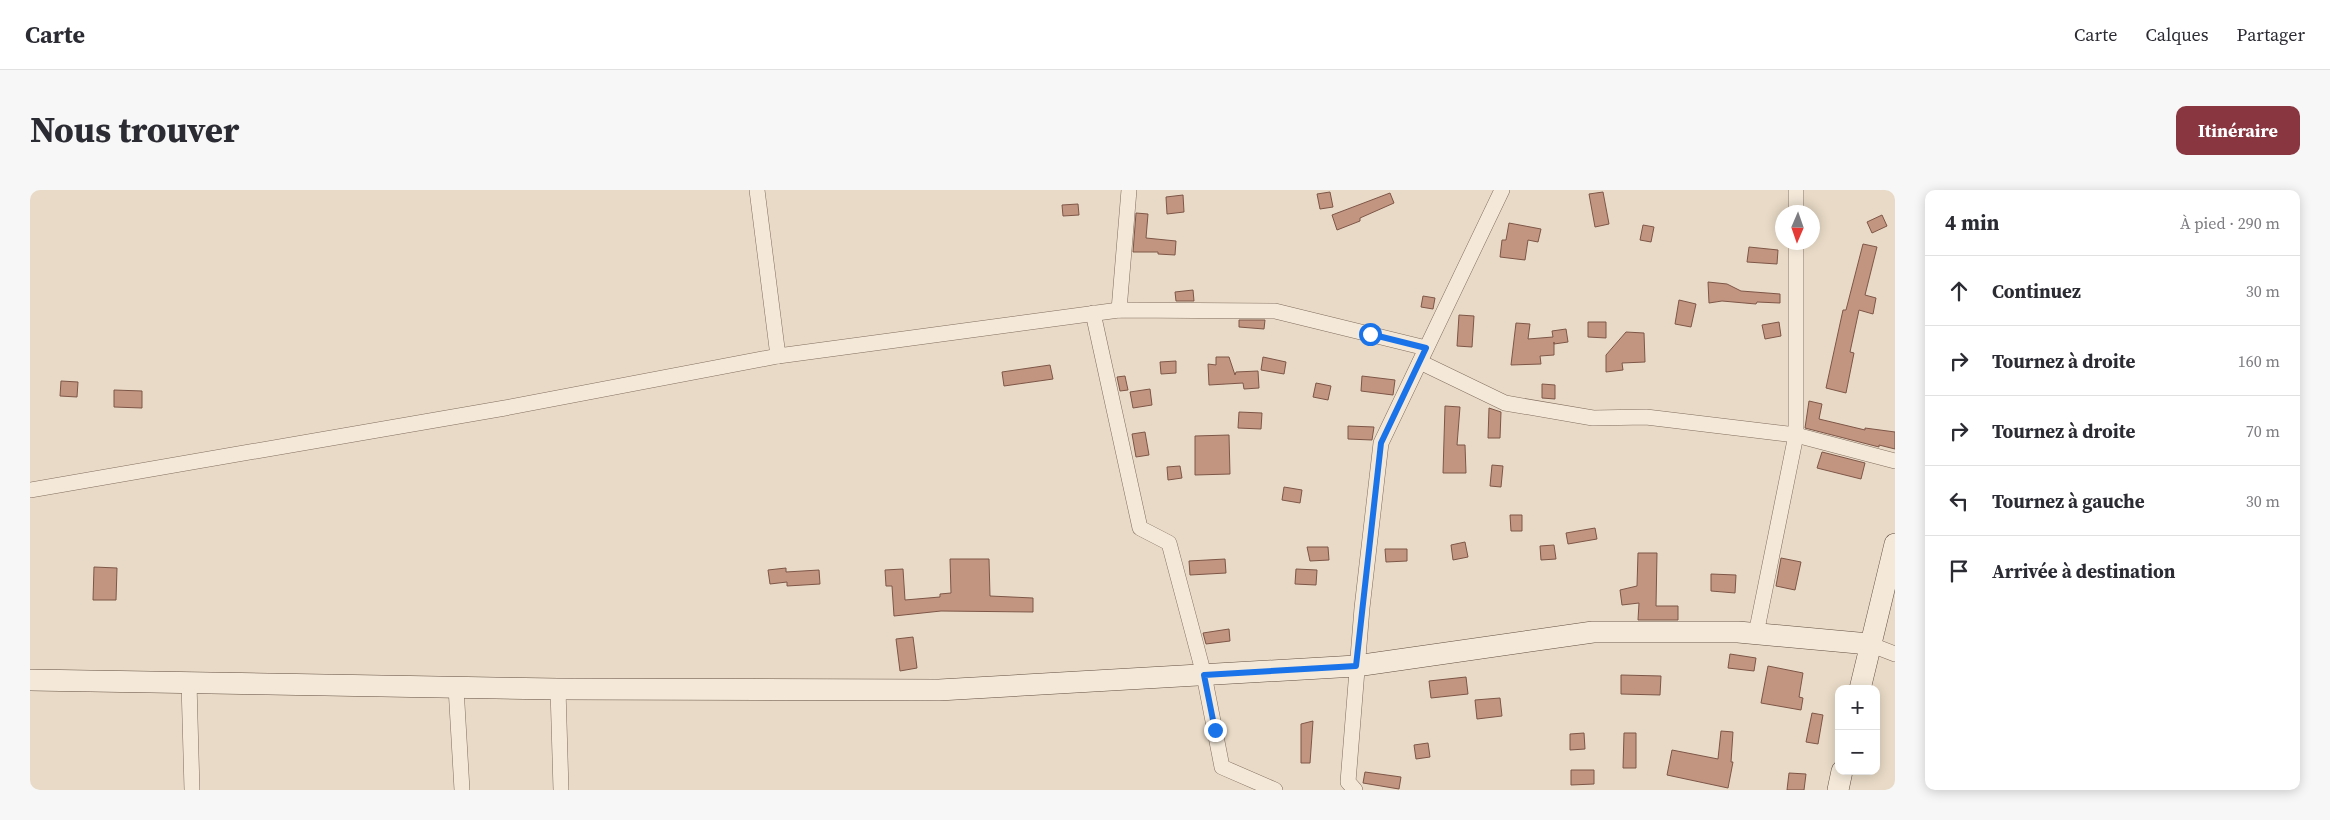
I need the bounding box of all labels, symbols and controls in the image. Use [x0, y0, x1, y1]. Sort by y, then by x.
text: Carte [25, 18, 85, 51]
text: Carte [2074, 22, 2117, 47]
text: Calques [2145, 22, 2209, 47]
text: Partager [2237, 22, 2305, 47]
text: Nous trouver [30, 106, 239, 154]
button: Itinéraire [2176, 106, 2300, 155]
north arrow [1775, 205, 1820, 250]
text: 4 min [1945, 208, 2000, 237]
text: À pied · 290 m [2180, 212, 2280, 234]
icon: ahead [1945, 277, 1973, 305]
text: Continuez [1992, 278, 2081, 304]
text: 30 m [2246, 280, 2280, 302]
route start [1359, 323, 1382, 346]
icon: right [1945, 347, 1973, 375]
text: Tournez à droite [1992, 348, 2135, 374]
text: 160 m [2238, 350, 2280, 372]
icon: right [1945, 417, 1973, 445]
text: Tournez à droite [1992, 418, 2135, 444]
text: 70 m [2246, 420, 2280, 442]
icon: left [1945, 487, 1973, 515]
text: Tournez à gauche [1992, 488, 2145, 514]
text: 30 m [2246, 490, 2280, 512]
icon: arrive [1945, 557, 1973, 585]
text: Arrivée à destination [1992, 558, 2175, 584]
map controls [1835, 685, 1880, 775]
button: + [1835, 685, 1880, 730]
route end [1204, 719, 1227, 742]
button: − [1835, 730, 1880, 775]

